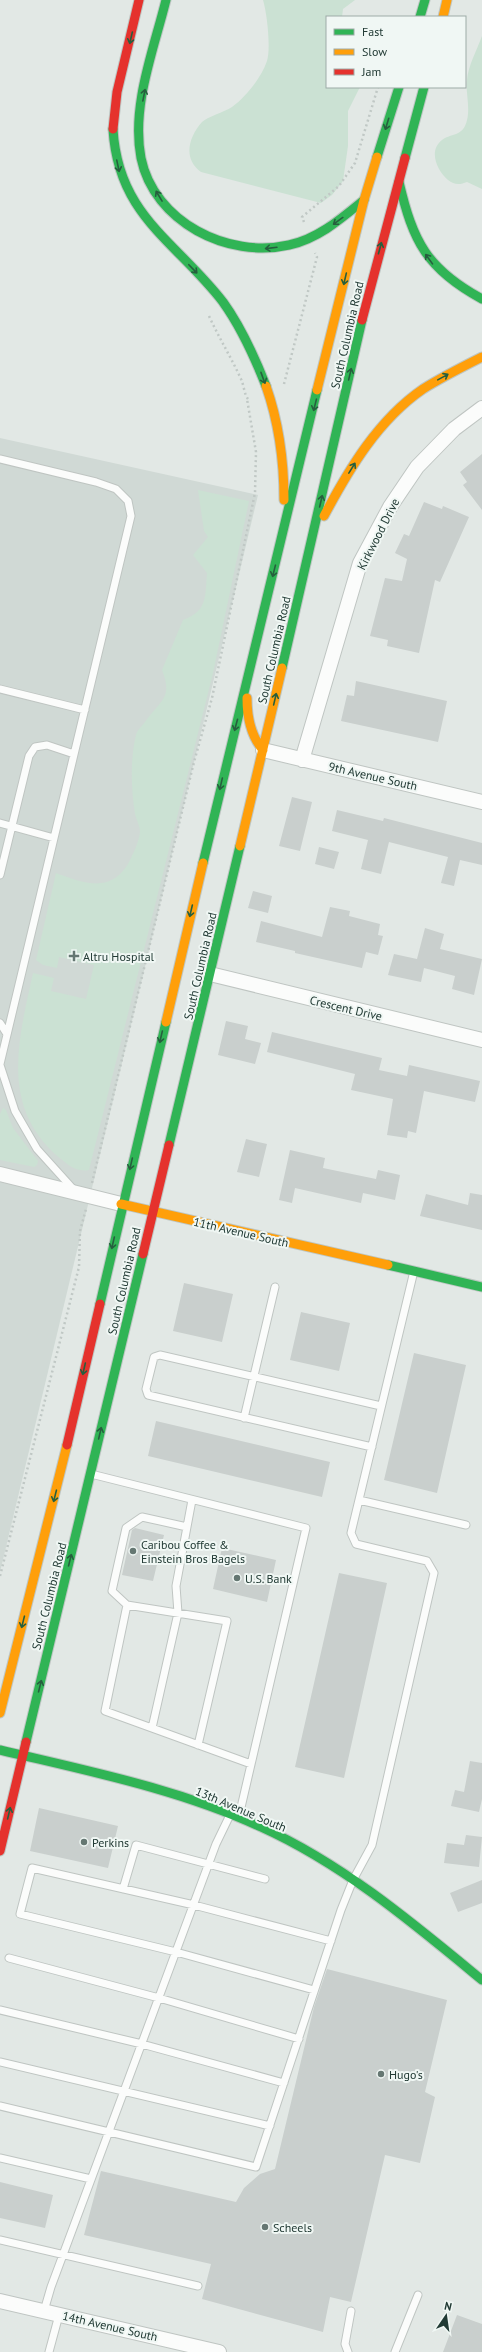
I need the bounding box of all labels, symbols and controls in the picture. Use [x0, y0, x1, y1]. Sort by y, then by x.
legend [326, 16, 466, 88]
text: Fast [362, 24, 383, 39]
one-way arrow [126, 31, 134, 44]
text: Slow [362, 44, 387, 59]
text: Jam [361, 64, 381, 79]
one-way arrow [140, 89, 148, 102]
one-way arrow [383, 118, 390, 131]
one-way arrow [114, 159, 122, 172]
one-way arrow [155, 191, 163, 202]
one-way arrow [332, 217, 343, 225]
one-way arrow [377, 242, 384, 255]
one-way arrow [265, 244, 278, 252]
one-way arrow [425, 254, 433, 265]
one-way arrow [188, 264, 198, 274]
one-way arrow [341, 272, 349, 285]
street label: South Columbia Road [327, 280, 367, 390]
one-way arrow [346, 368, 354, 381]
one-way arrow [259, 371, 267, 383]
one-way arrow [437, 373, 449, 381]
one-way arrow [310, 398, 318, 411]
one-way arrow [348, 463, 356, 474]
one-way arrow [318, 495, 326, 508]
street label: Kirkwood Drive [354, 496, 402, 572]
one-way arrow [269, 564, 277, 577]
street label: South Columbia Road [254, 595, 294, 705]
one-way arrow [271, 693, 279, 706]
one-way arrow [231, 718, 239, 731]
street label: 9th Avenue South [327, 759, 419, 793]
one-way arrow [216, 778, 224, 791]
one-way arrow [186, 904, 194, 917]
street label: South Columbia Road [180, 911, 220, 1021]
place label: Altru Hospital [83, 949, 155, 964]
marker: Altru Hospital [68, 950, 80, 962]
street label: Crescent Drive [308, 992, 384, 1024]
one-way arrow [157, 1031, 164, 1044]
one-way arrow [127, 1157, 134, 1170]
street label: 11th Avenue South [192, 1214, 290, 1250]
street label: South Columbia Road [104, 1226, 144, 1336]
one-way arrow [108, 1236, 116, 1249]
one-way arrow [80, 1362, 88, 1375]
one-way arrow [97, 1427, 105, 1440]
one-way arrow [50, 1489, 58, 1502]
place label: Caribou Coffee & Einstein Bros Bagels [141, 1537, 245, 1566]
street label: South Columbia Road [28, 1541, 70, 1651]
marker: Caribou Coffee & Einstein Bros Bagels [128, 1546, 138, 1556]
one-way arrow [67, 1554, 74, 1567]
place label: U.S. Bank [245, 1571, 292, 1586]
marker: U.S. Bank [232, 1573, 242, 1583]
one-way arrow [19, 1615, 26, 1628]
one-way arrow [36, 1680, 44, 1693]
street label: 13th Avenue South [193, 1783, 289, 1835]
one-way arrow [6, 1806, 13, 1819]
place label: Perkins [92, 1835, 129, 1850]
marker: Perkins [79, 1837, 89, 1847]
place label: Hugo's [389, 2067, 423, 2082]
marker: Hugo's [376, 2069, 386, 2079]
place label: Scheels [273, 2220, 312, 2235]
marker: Scheels [260, 2222, 270, 2232]
north arrow [426, 2296, 466, 2336]
text: N [443, 2299, 453, 2314]
street label: 14th Avenue South [61, 2308, 159, 2344]

